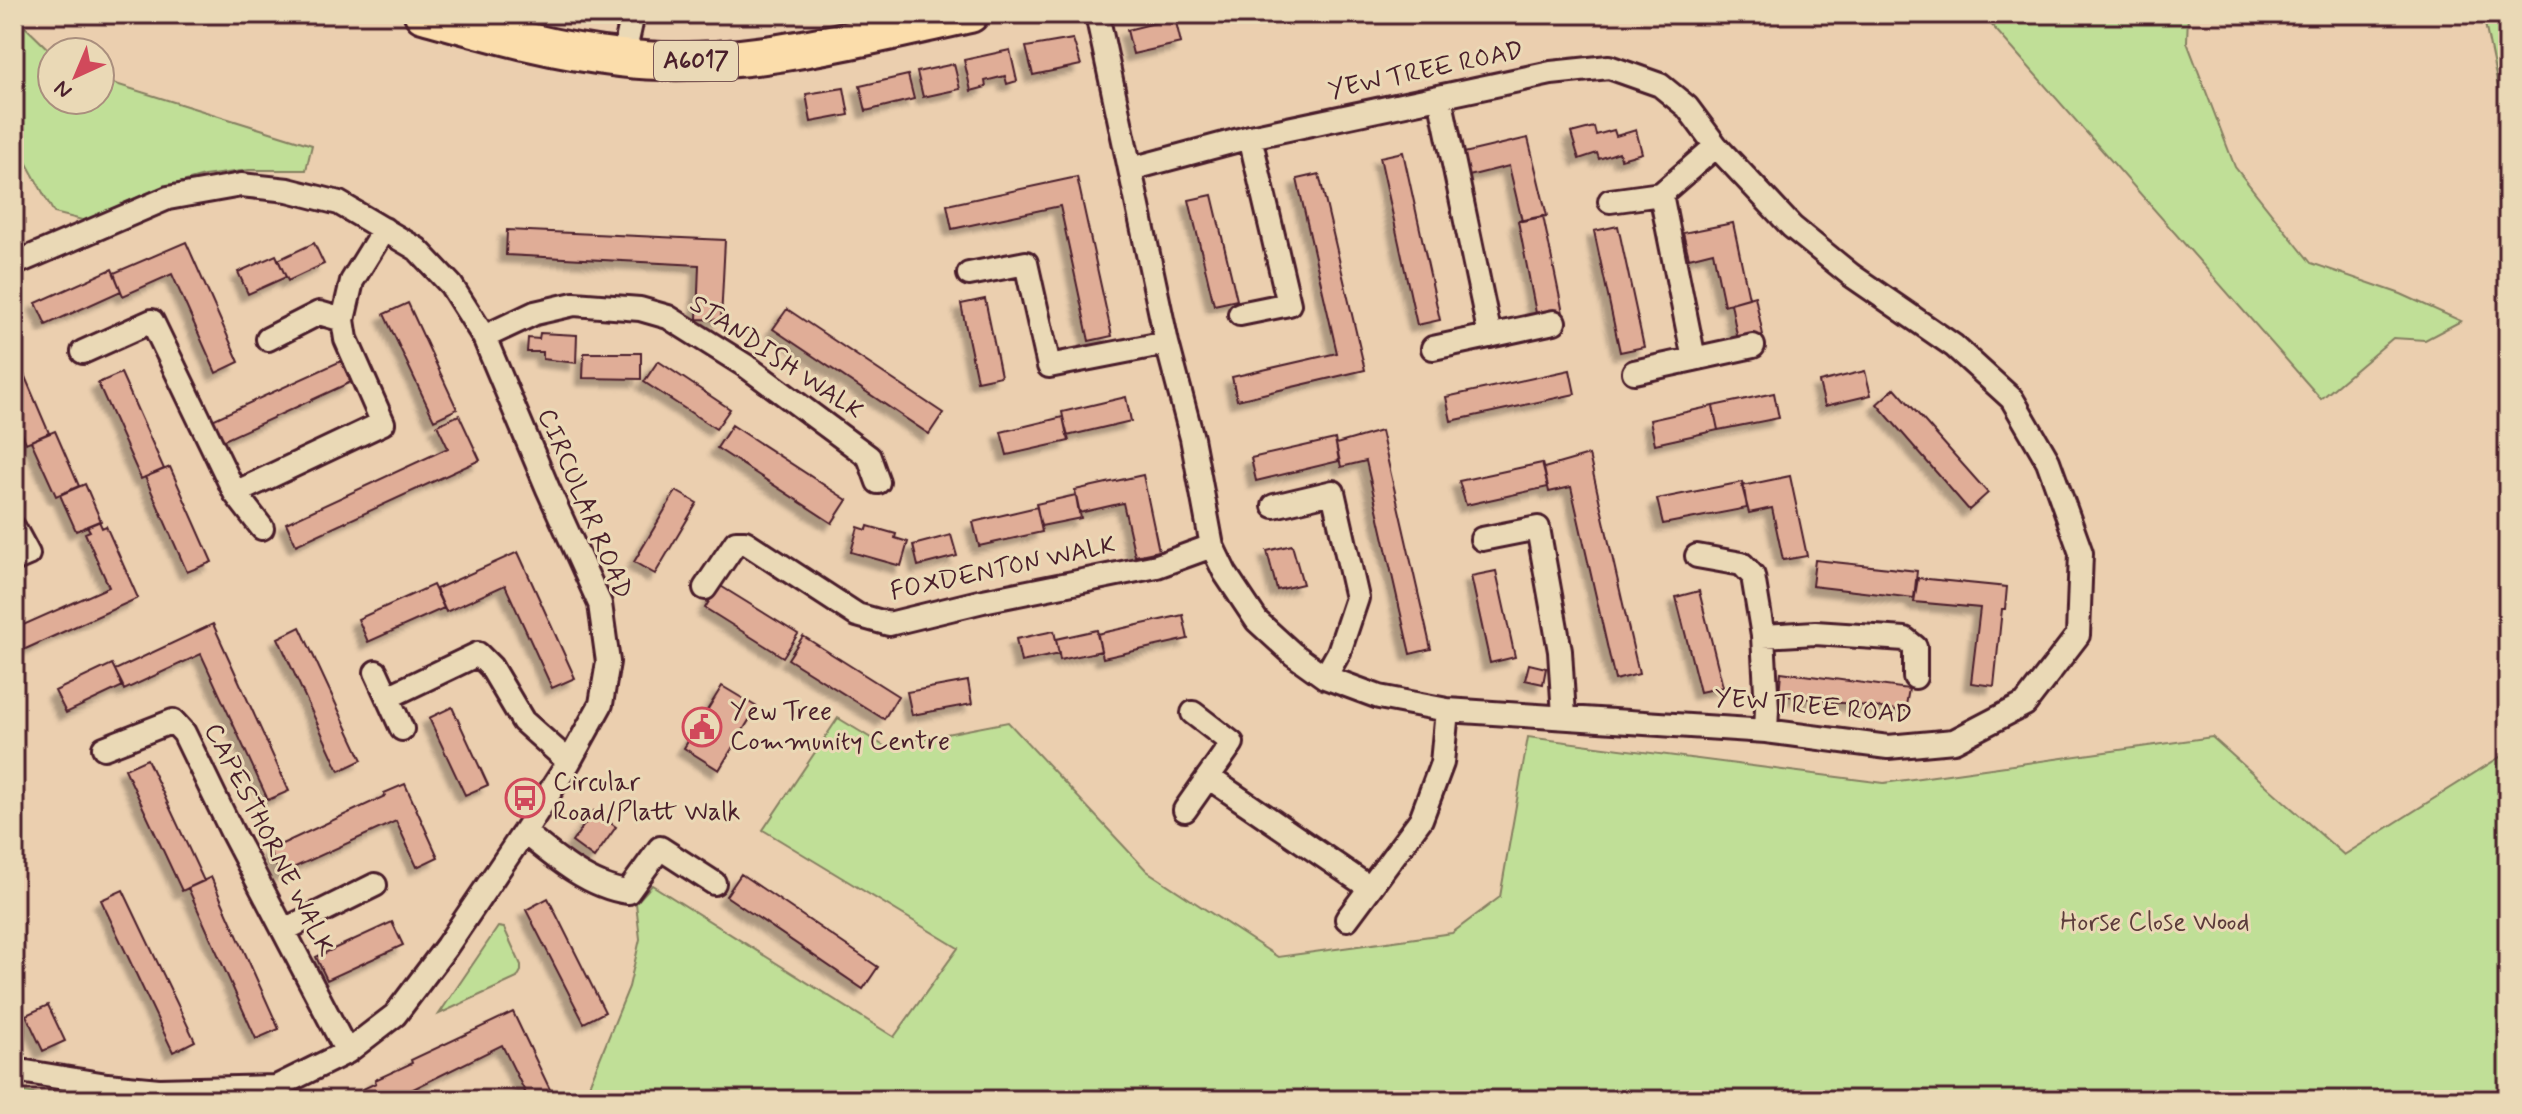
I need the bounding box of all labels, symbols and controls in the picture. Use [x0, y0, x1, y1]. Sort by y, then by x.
street label: YEW TREE ROAD [1325, 34, 1527, 108]
north arrow [36, 36, 116, 116]
road number: A6017 [654, 41, 738, 81]
text: N [48, 74, 78, 104]
street label: STANDISH WALK [683, 287, 869, 429]
street label: CIRCULAR ROAD [529, 404, 639, 604]
street label: FOXDENTON WALK [887, 529, 1119, 609]
street label: YEW TREE ROAD [1713, 681, 1913, 733]
place label: Yew Tree Community Centre [730, 695, 950, 759]
public building icon: Yew Tree Community Centre [681, 706, 723, 748]
street label: CAPESTHORNE WALK [195, 718, 343, 963]
place label: Circular Road/Platt Walk [553, 766, 741, 830]
bus stop icon: Circular Road/Platt Walk [504, 777, 546, 819]
park label: Horse Close Wood [2060, 906, 2250, 940]

